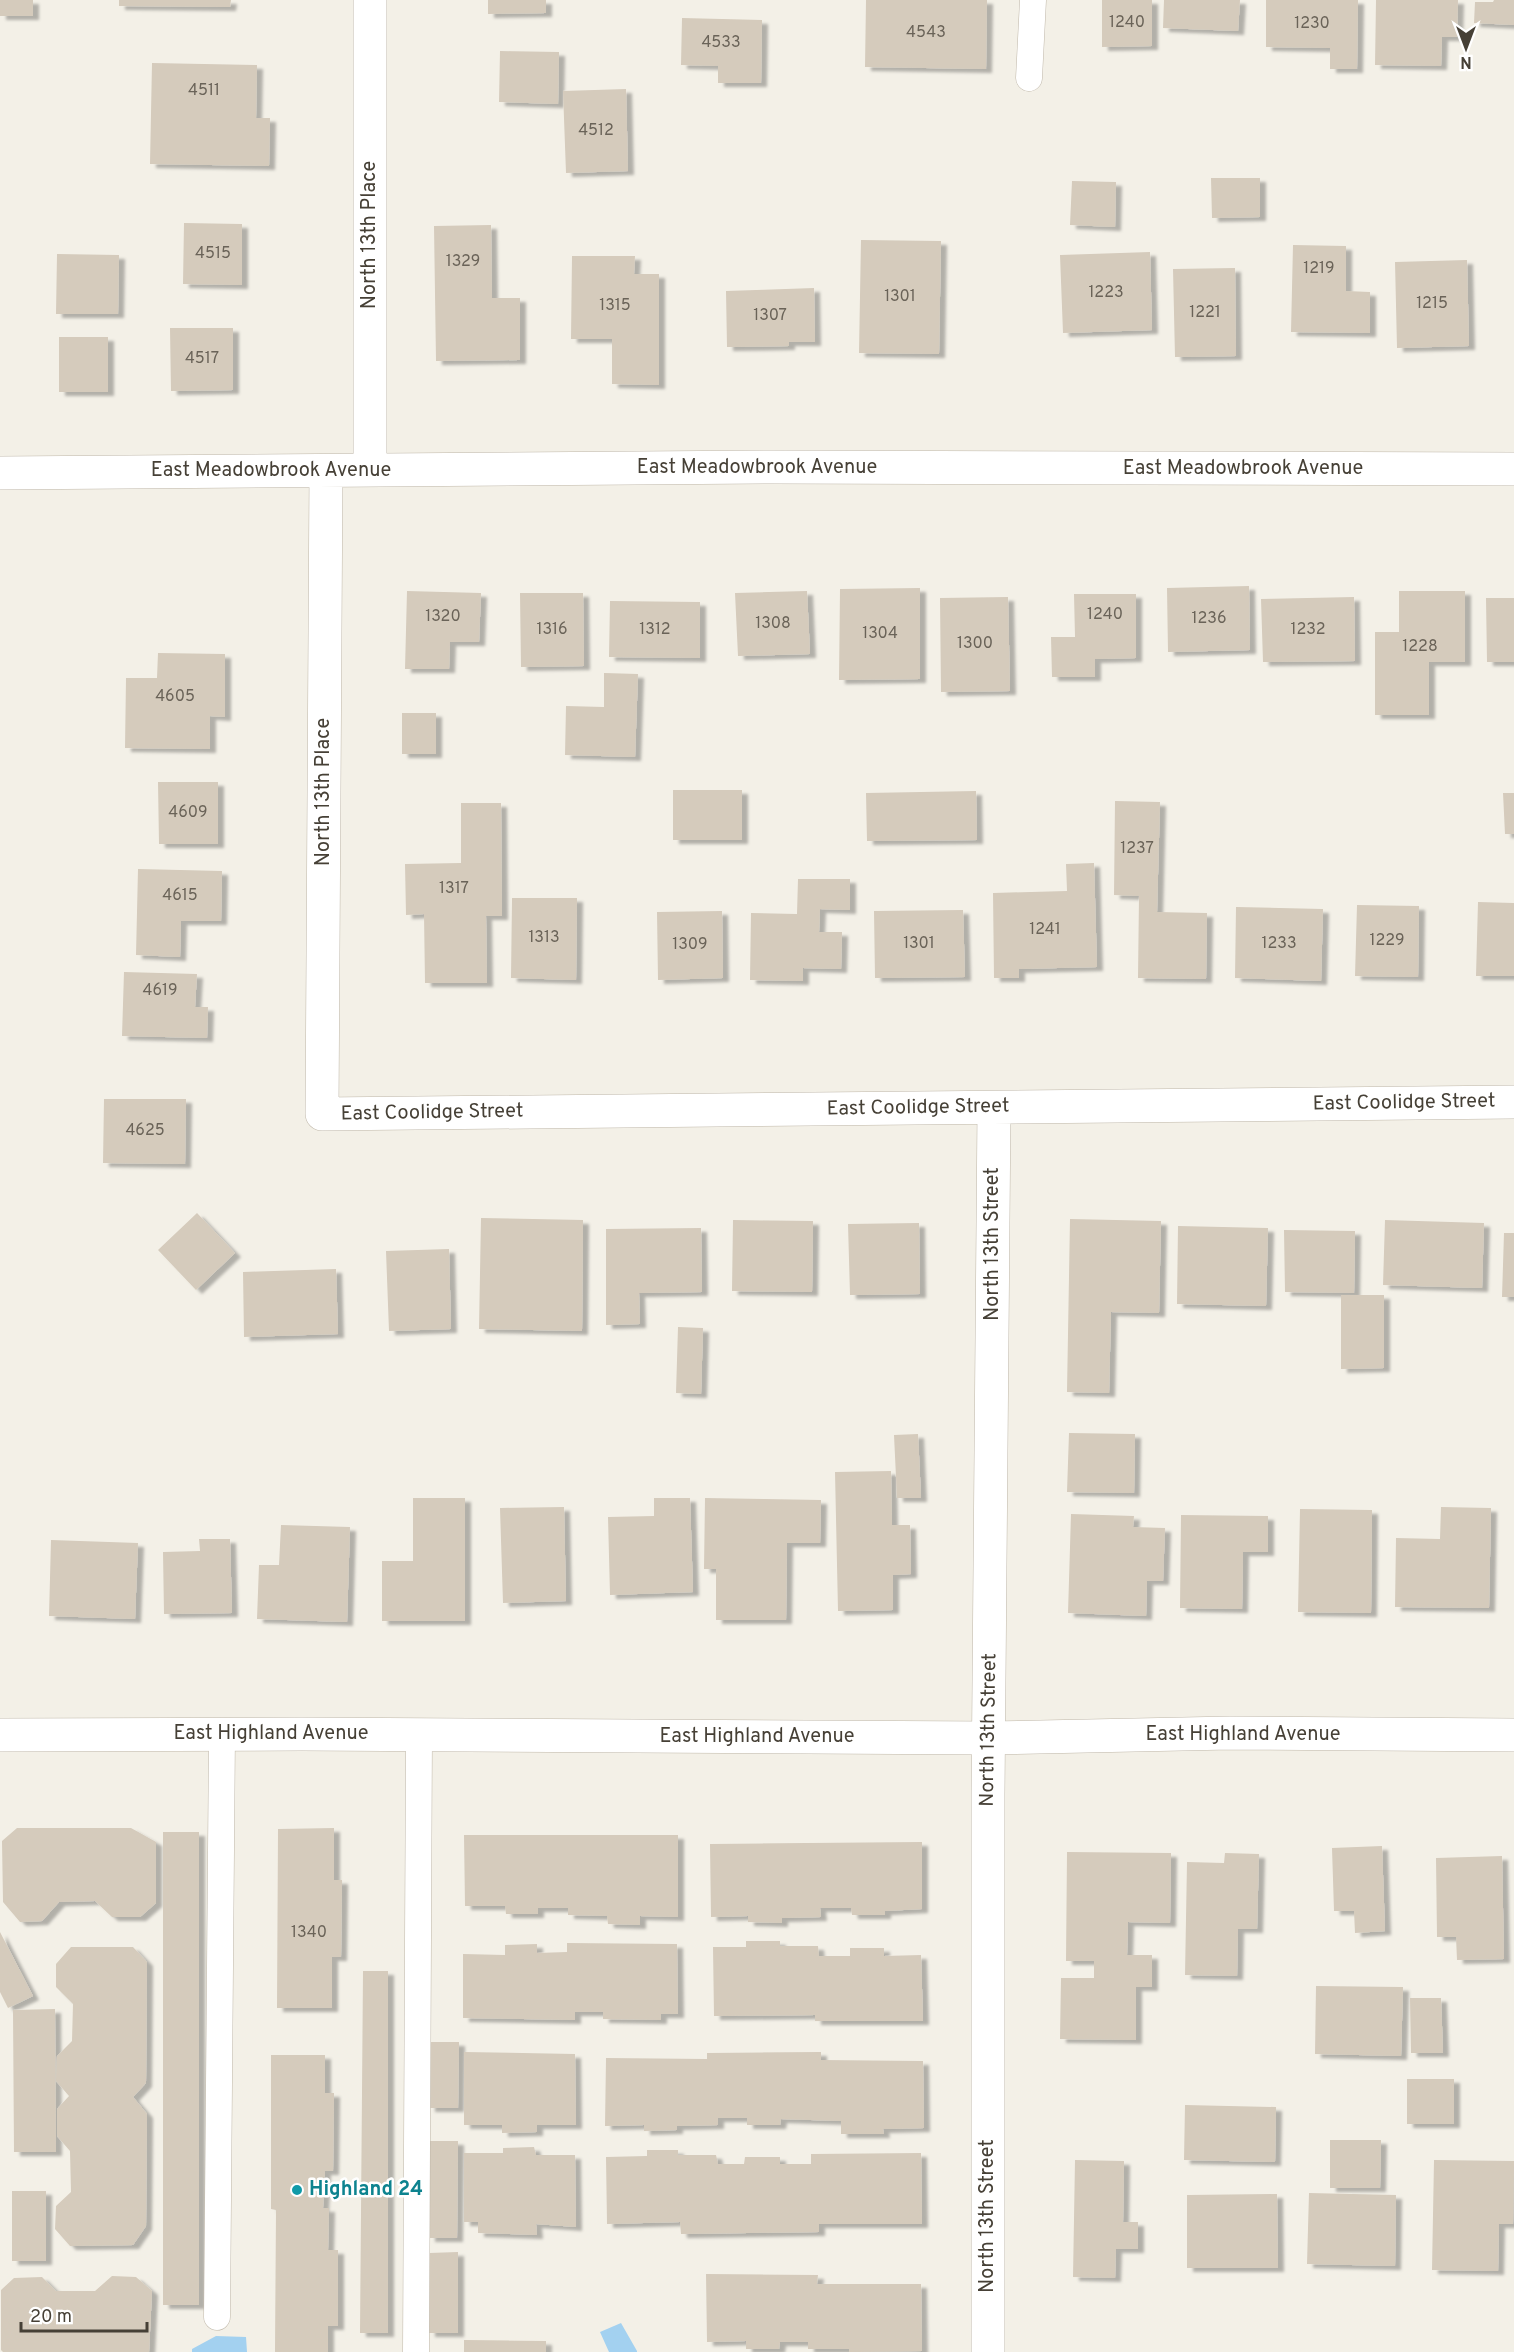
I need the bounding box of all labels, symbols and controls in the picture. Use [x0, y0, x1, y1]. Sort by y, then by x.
house number: 1240 [1109, 13, 1145, 33]
house number: 1230 [1294, 14, 1330, 34]
north arrow [1436, 18, 1496, 78]
house number: 4543 [906, 23, 946, 43]
house number: 4533 [701, 33, 741, 53]
text: N [1460, 51, 1472, 71]
house number: 4511 [188, 81, 220, 101]
house number: 4512 [578, 121, 614, 141]
street label: North 13th Place [357, 161, 383, 309]
house number: 4515 [195, 244, 231, 264]
house number: 1329 [446, 252, 480, 272]
house number: 1219 [1303, 259, 1335, 279]
house number: 1223 [1088, 283, 1124, 303]
house number: 1301 [884, 287, 916, 307]
house number: 1215 [1416, 294, 1448, 314]
house number: 1315 [599, 296, 631, 316]
house number: 1221 [1189, 303, 1221, 323]
house number: 1307 [753, 306, 787, 326]
house number: 4517 [185, 349, 219, 369]
street label: East Meadowbrook Avenue [637, 455, 877, 481]
street label: East Meadowbrook Avenue [1123, 456, 1363, 482]
street label: East Meadowbrook Avenue [151, 458, 391, 484]
house number: 1240 [1087, 605, 1123, 625]
house number: 1320 [425, 607, 461, 627]
house number: 1236 [1192, 609, 1226, 629]
house number: 1308 [755, 614, 791, 634]
house number: 1316 [536, 620, 568, 640]
house number: 1312 [639, 620, 671, 640]
house number: 1232 [1291, 620, 1325, 640]
house number: 1304 [862, 624, 898, 644]
house number: 1300 [957, 634, 993, 654]
house number: 1228 [1402, 637, 1438, 657]
house number: 4605 [155, 687, 195, 707]
street label: North 13th Place [311, 718, 337, 866]
house number: 4609 [168, 803, 208, 823]
house number: 1237 [1120, 839, 1154, 859]
house number: 1317 [439, 879, 469, 899]
house number: 4615 [162, 886, 198, 906]
house number: 1241 [1029, 920, 1061, 940]
house number: 1313 [528, 928, 560, 948]
house number: 1229 [1369, 931, 1405, 951]
house number: 1301 [903, 934, 935, 954]
house number: 1233 [1261, 934, 1297, 954]
house number: 1309 [672, 935, 708, 955]
house number: 4619 [142, 981, 178, 1001]
street label: East Coolidge Street [1312, 1088, 1496, 1118]
street label: East Coolidge Street [826, 1093, 1010, 1123]
street label: East Coolidge Street [340, 1098, 524, 1128]
house number: 4625 [125, 1121, 165, 1141]
street label: North 13th Street [980, 1167, 1006, 1321]
street label: North 13th Street [975, 1653, 1003, 1807]
street label: East Highland Avenue [173, 1721, 369, 1747]
street label: East Highland Avenue [1145, 1722, 1341, 1748]
street label: East Highland Avenue [659, 1724, 855, 1750]
house number: 1340 [291, 1923, 327, 1943]
street label: North 13th Street [975, 2139, 1001, 2293]
place label: Highland 24 [309, 2177, 423, 2203]
marker: Highland 24 [290, 2183, 304, 2197]
scale bar [21, 2295, 147, 2333]
text: 20 m [30, 2306, 72, 2329]

